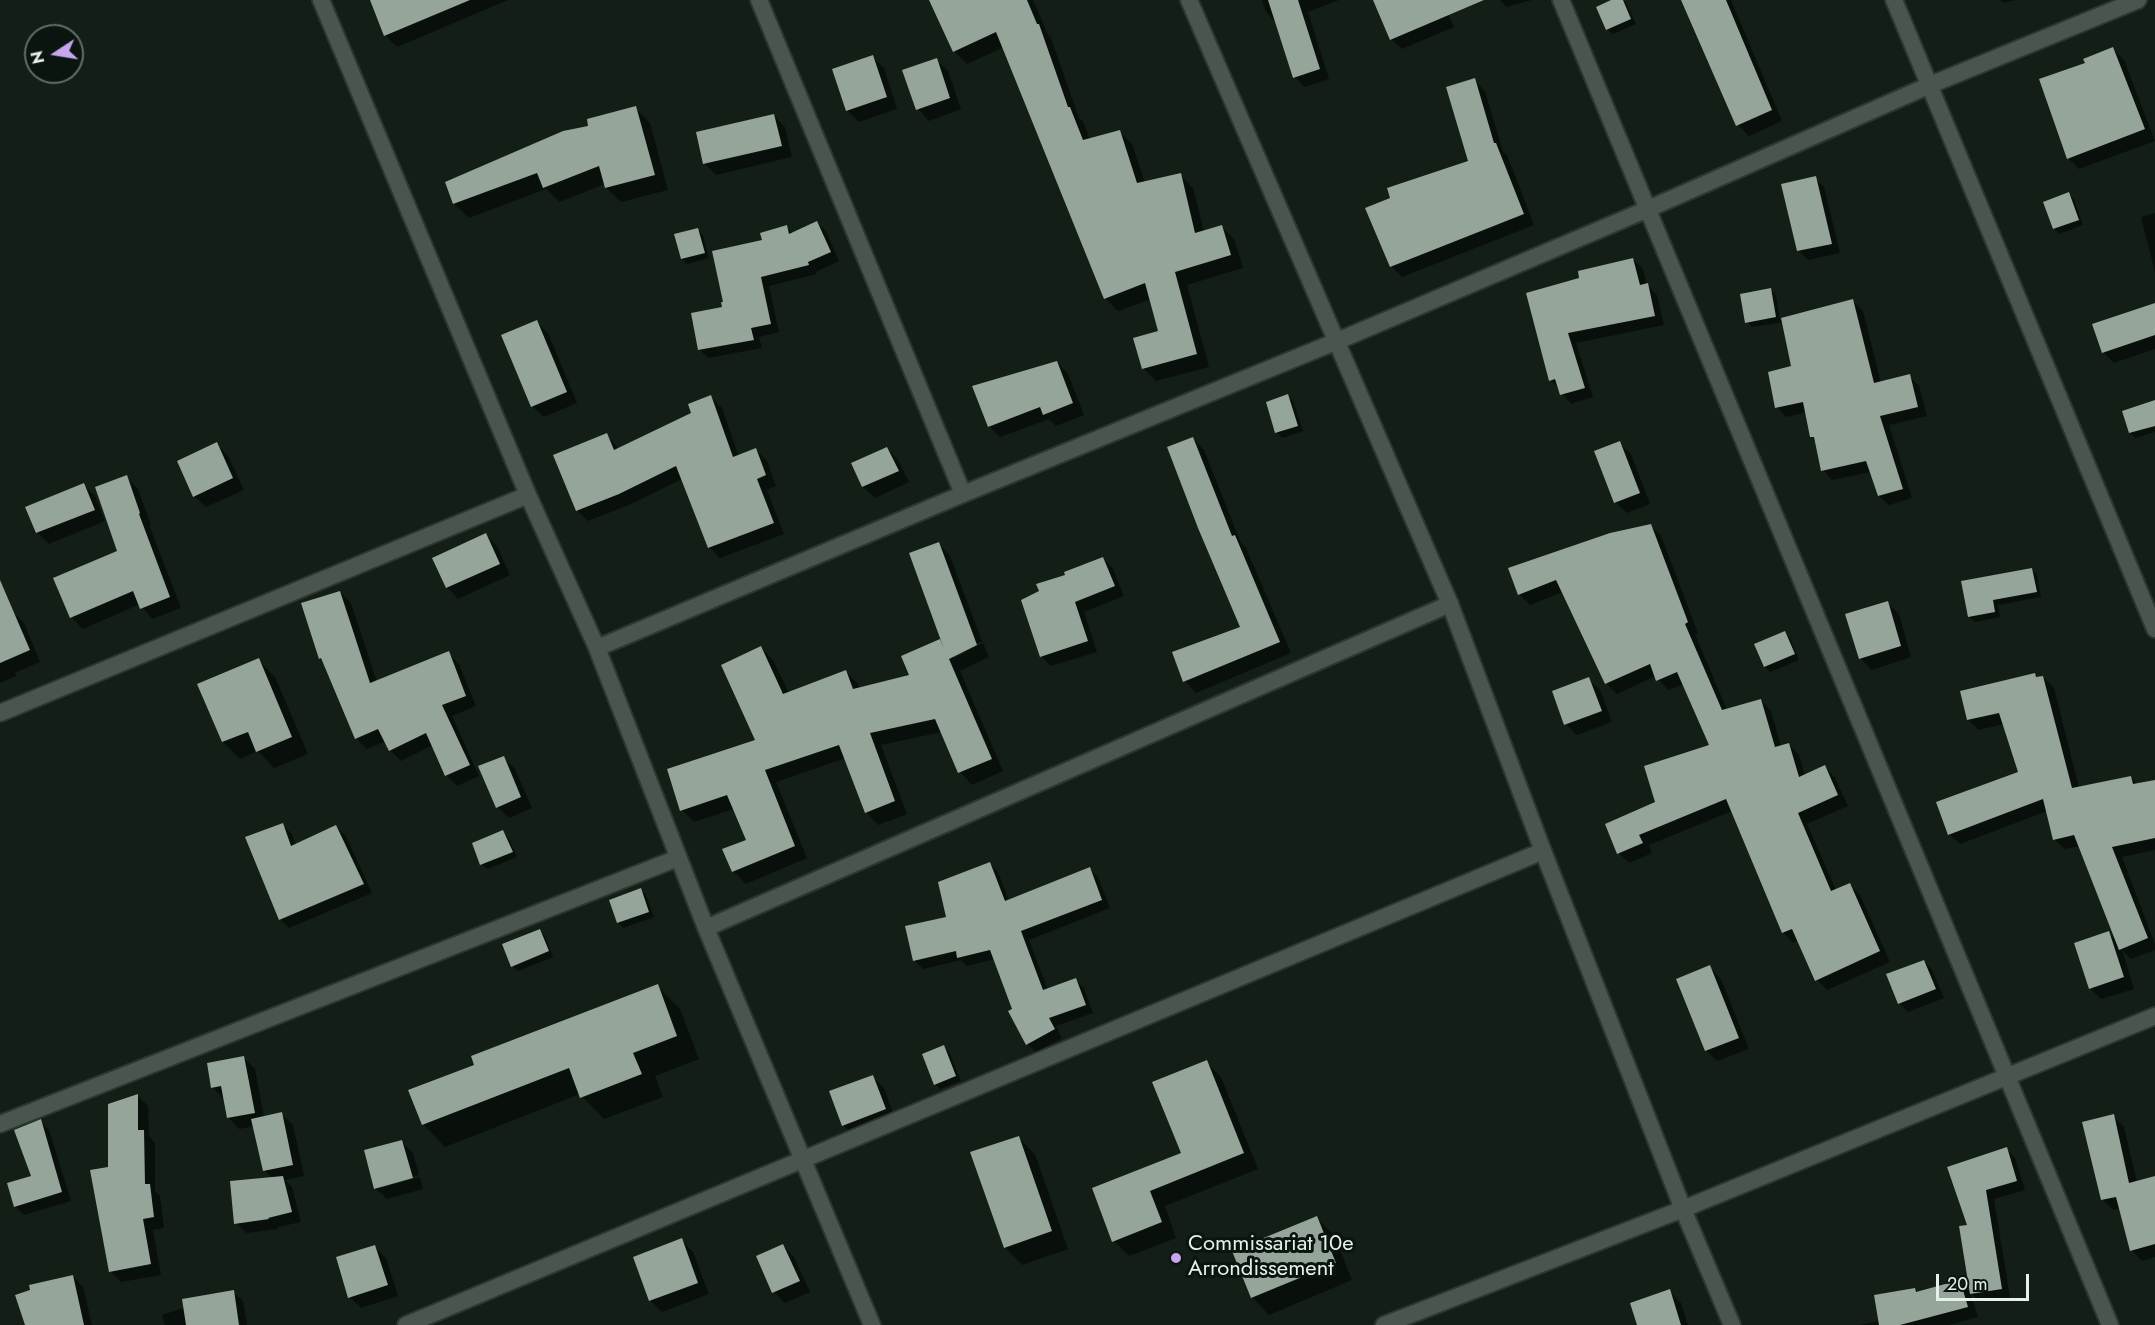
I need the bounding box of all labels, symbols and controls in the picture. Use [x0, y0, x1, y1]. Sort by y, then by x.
north arrow [24, 24, 84, 84]
text: N [25, 49, 50, 66]
place label: Commissariat 10e Arrondissement [1188, 1232, 1354, 1284]
marker: Commissariat 10e Arrondissement [1169, 1251, 1183, 1265]
scale bar [1939, 1262, 2032, 1300]
text: 20 m [1947, 1271, 1987, 1297]

